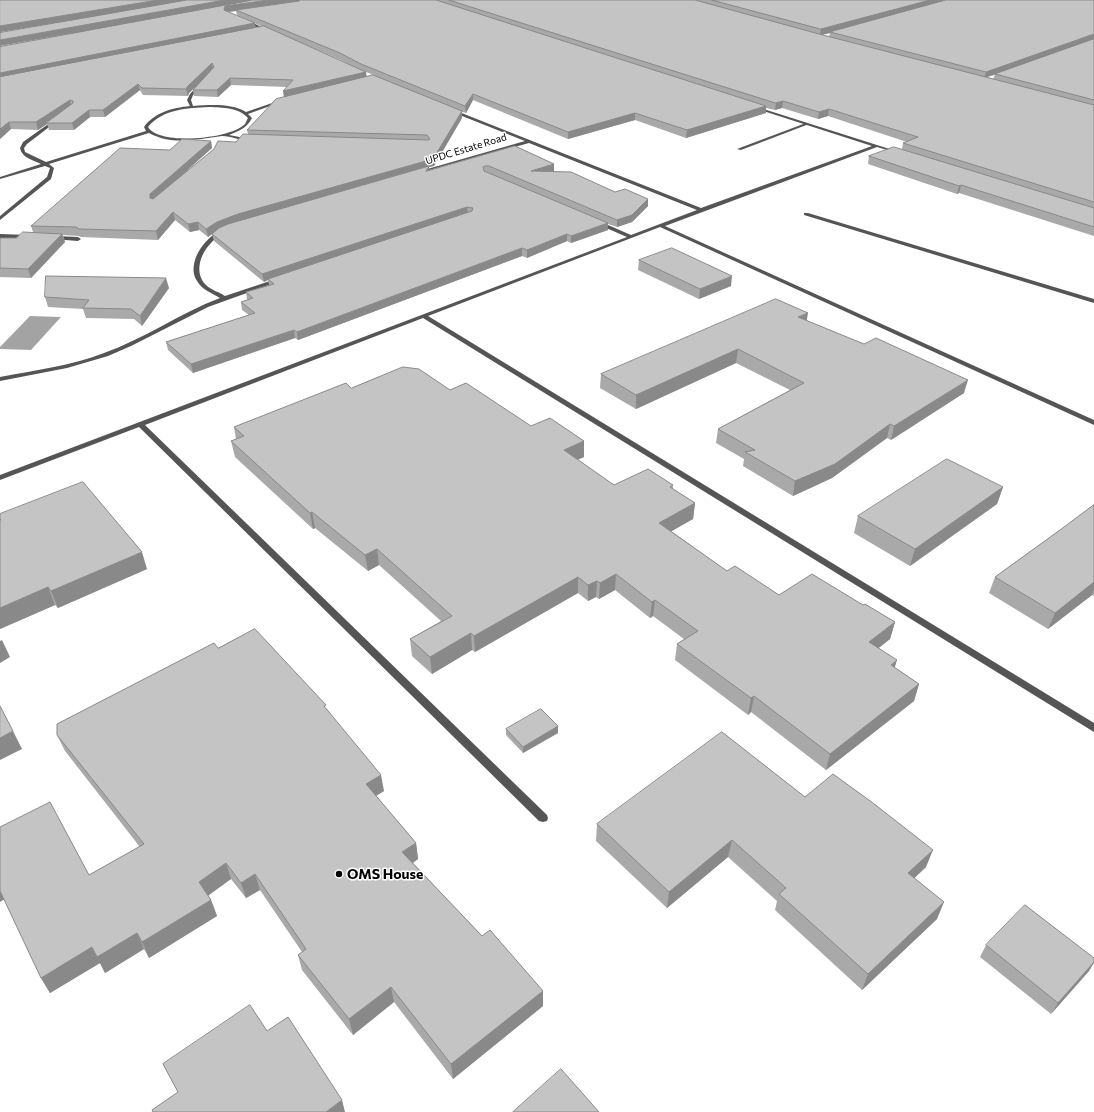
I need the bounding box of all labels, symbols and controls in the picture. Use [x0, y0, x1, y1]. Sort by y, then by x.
street label: UPDC Estate Road [424, 131, 508, 167]
place label: OMS House [347, 866, 423, 882]
marker: OMS House [334, 869, 344, 879]

